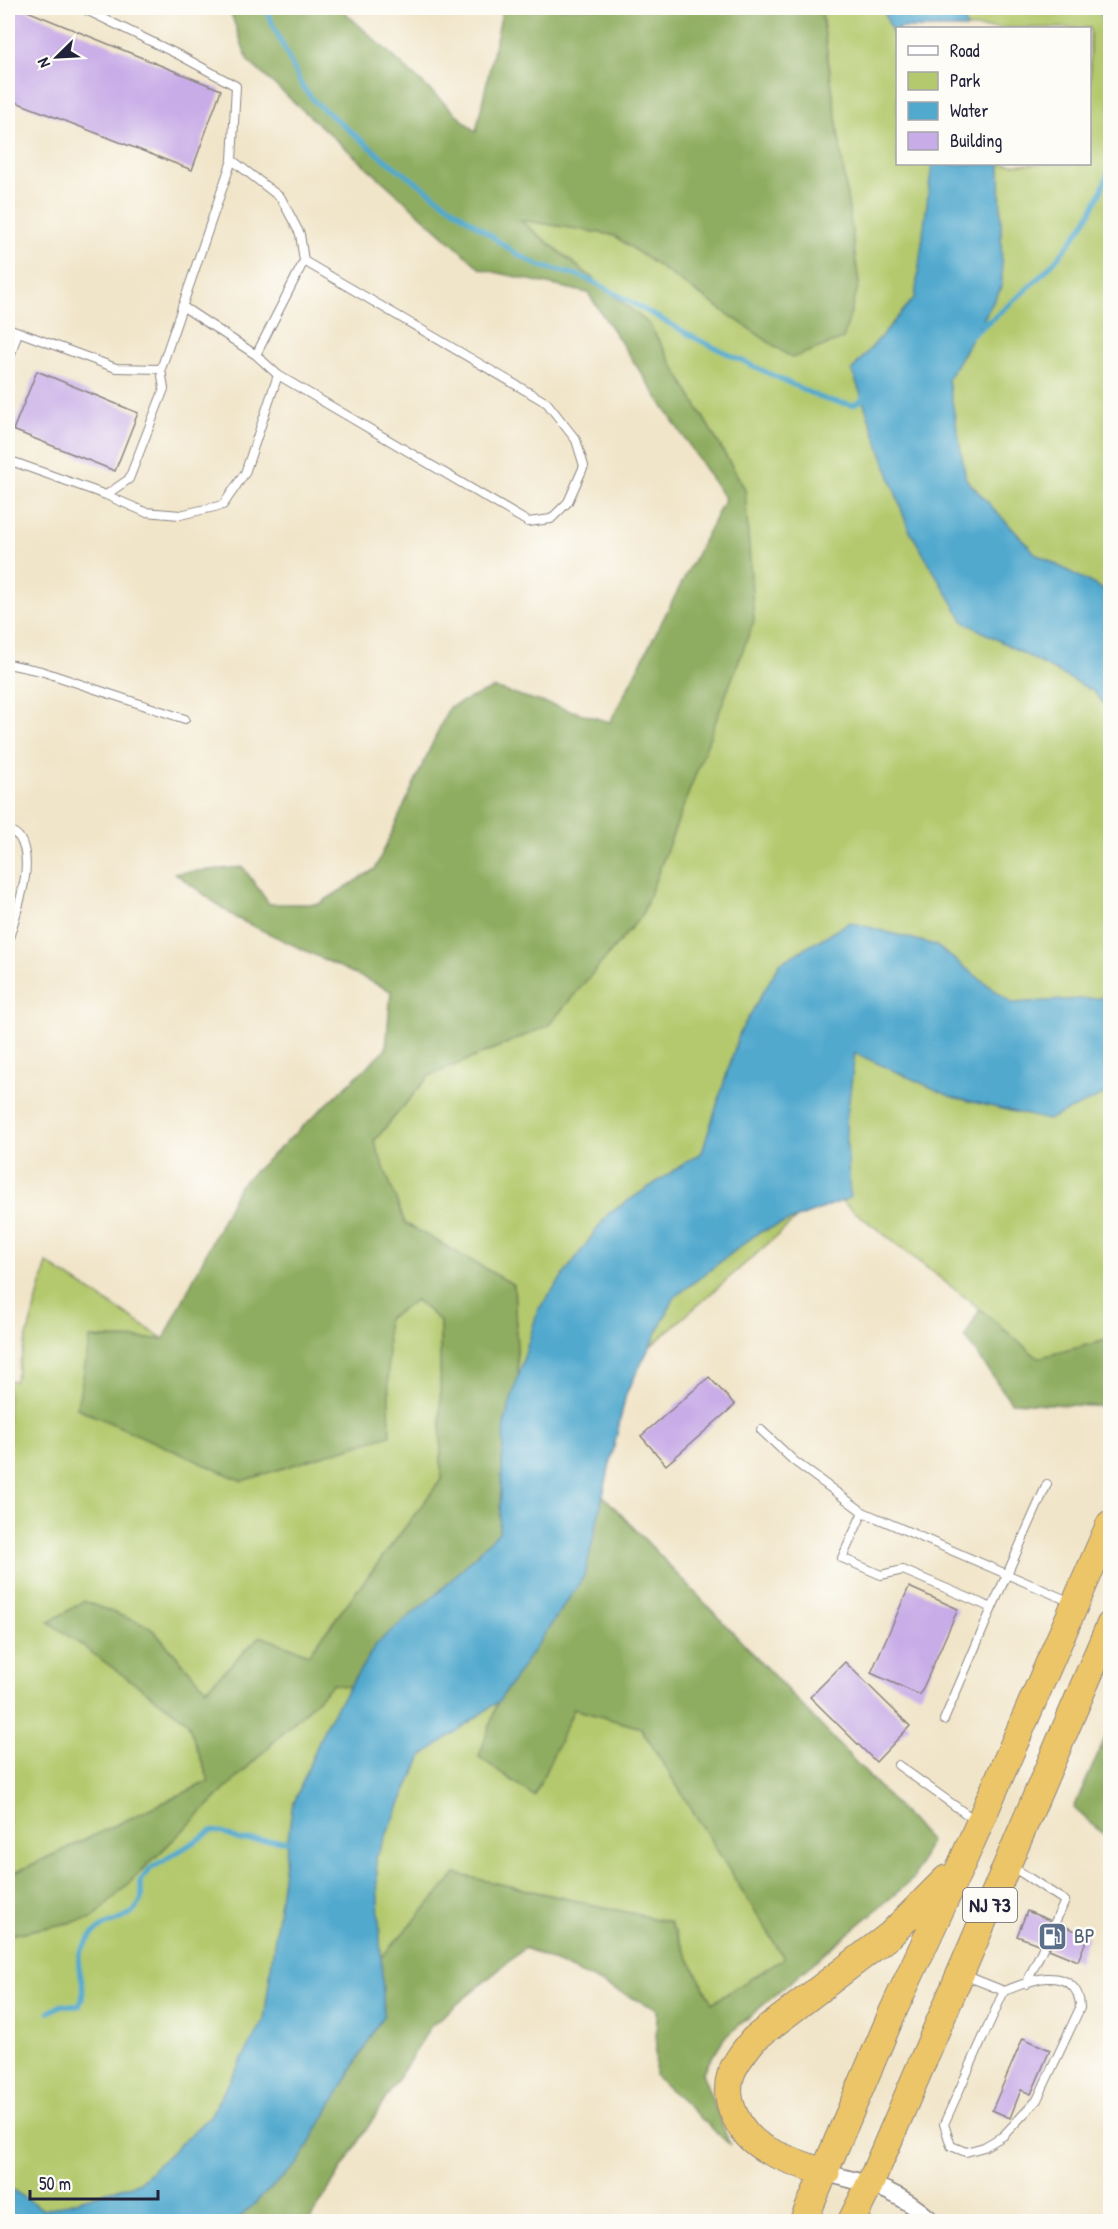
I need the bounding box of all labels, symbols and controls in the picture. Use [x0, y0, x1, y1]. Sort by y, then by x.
north arrow [27, 27, 87, 87]
legend [896, 27, 1091, 165]
text: Road [950, 38, 980, 63]
text: N [31, 54, 55, 71]
text: Park [950, 68, 981, 93]
text: Water [950, 98, 988, 123]
text: Building [950, 128, 1002, 153]
road number: NJ 73 [963, 1888, 1017, 1922]
fuel station icon: BP [1037, 1920, 1069, 1952]
place label: BP [1074, 1921, 1095, 1950]
scale bar [30, 2163, 158, 2201]
text: 50 m [39, 2171, 71, 2196]

